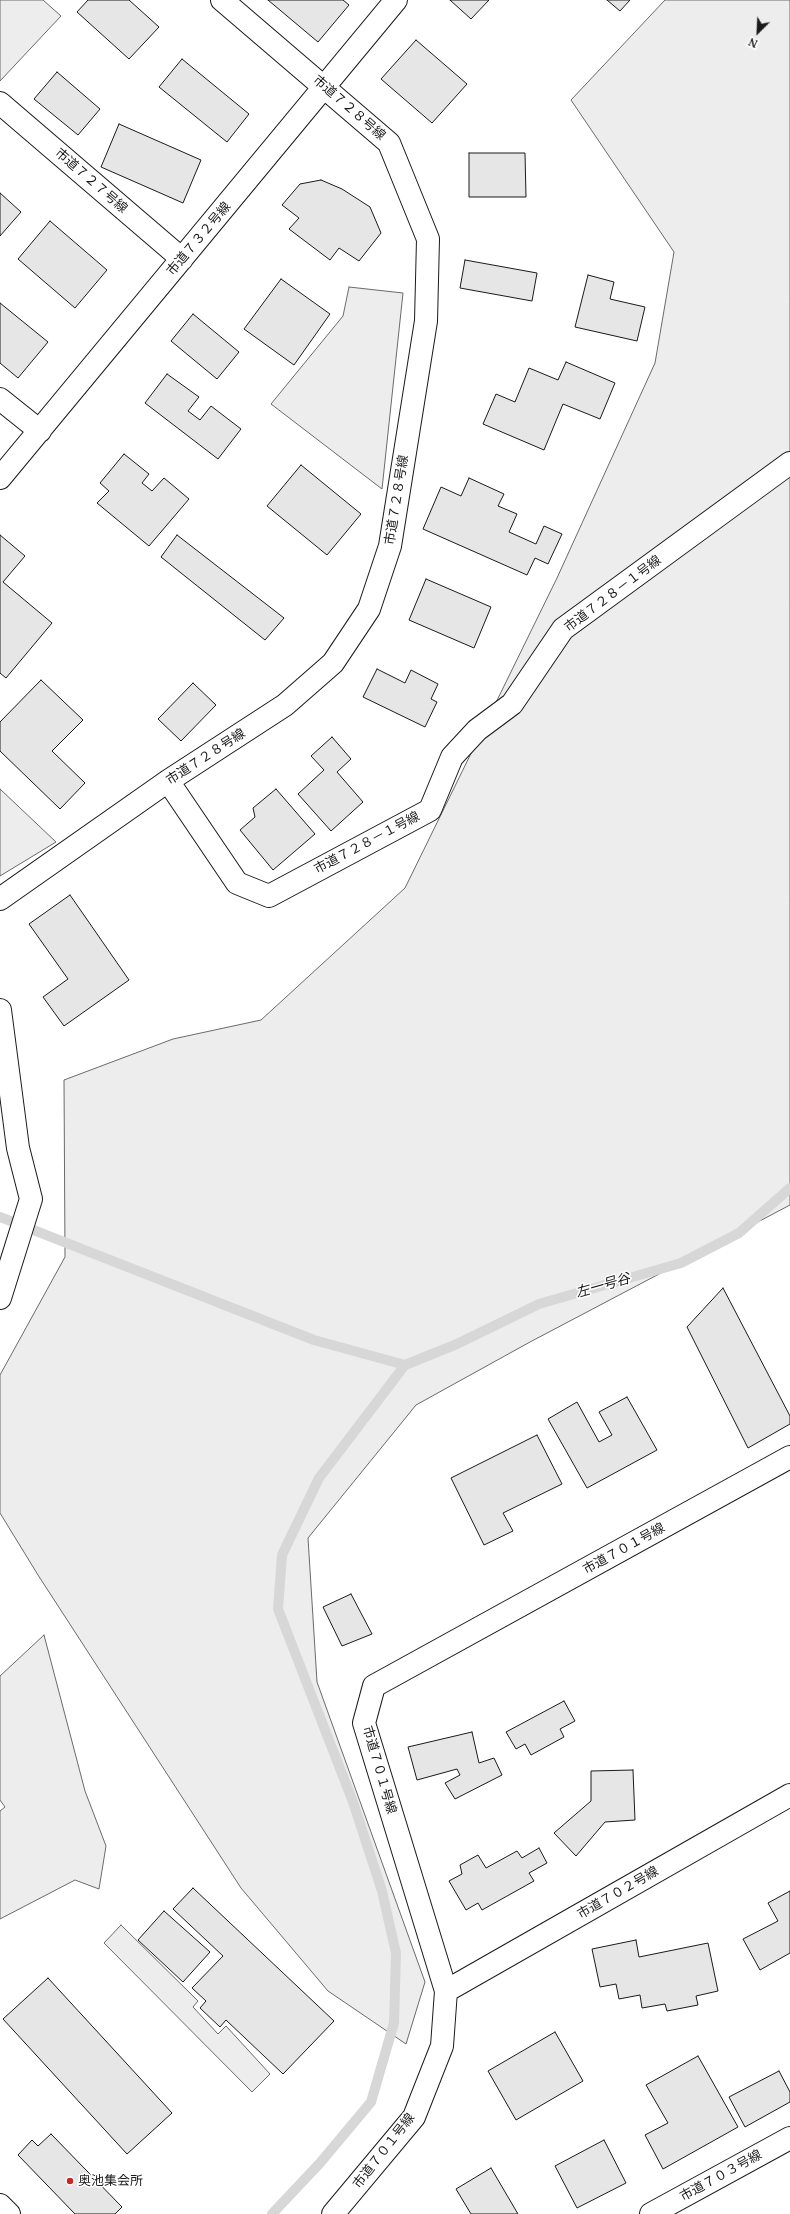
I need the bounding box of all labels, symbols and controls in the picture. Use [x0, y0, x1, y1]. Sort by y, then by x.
north arrow [738, 12, 778, 52]
text: N [746, 35, 760, 52]
street label: 市道７２８号線 [310, 72, 388, 144]
street label: 市道７２７号線 [52, 145, 130, 217]
street label: 市道７３２号線 [164, 199, 234, 279]
street label: 市道７２８号線 [382, 454, 412, 546]
street label: 市道７２８－１号線 [562, 553, 664, 635]
street label: 市道７２８号線 [164, 726, 248, 788]
street label: 市道７２８－１号線 [312, 809, 422, 877]
water label: 左一号谷 [574, 1270, 632, 1302]
street label: 市道７０１号線 [580, 1520, 668, 1578]
street label: 市道７０１号線 [359, 1724, 399, 1816]
street label: 市道７０２号線 [575, 1863, 661, 1923]
street label: 市道７０１号線 [350, 2110, 418, 2192]
street label: 市道７０３号線 [677, 2147, 765, 2205]
place label: 奥池集会所 [78, 2173, 143, 2189]
marker: 奥池集会所 [65, 2176, 75, 2186]

